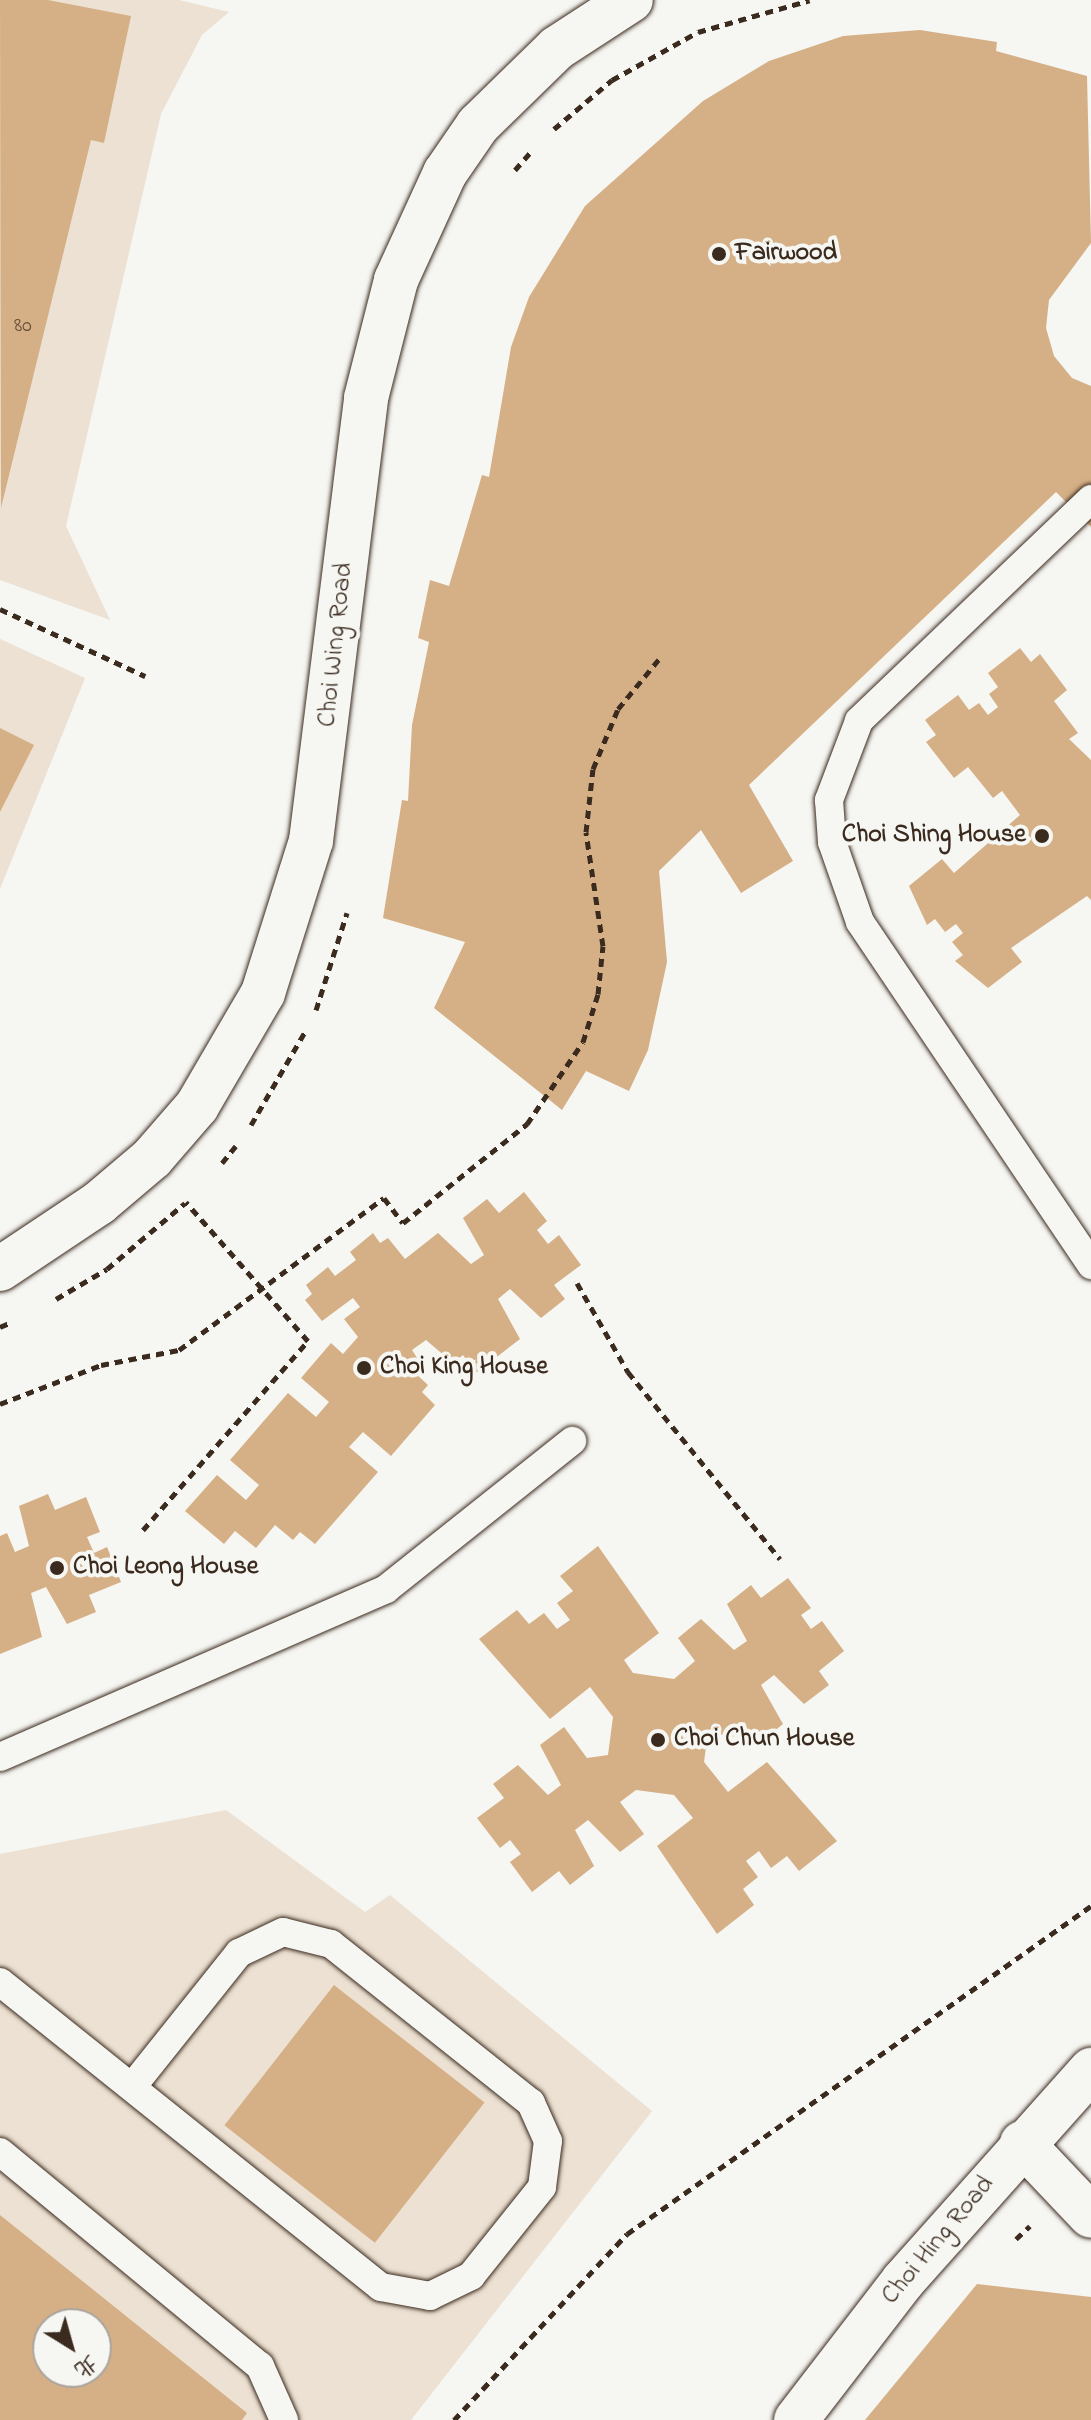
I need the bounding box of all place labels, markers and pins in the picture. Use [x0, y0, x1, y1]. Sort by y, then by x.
place label: Fairwood [735, 238, 837, 270]
marker: Fairwood [710, 245, 728, 263]
place label: Choi Shing House [842, 820, 1026, 852]
marker: Choi Shing House [1033, 827, 1051, 845]
place label: Choi King House [380, 1352, 548, 1384]
marker: Choi King House [355, 1359, 373, 1377]
place label: Choi Leong House [73, 1552, 258, 1584]
marker: Choi Leong House [48, 1559, 66, 1577]
place label: Choi Chun House [674, 1724, 854, 1756]
marker: Choi Chun House [649, 1731, 667, 1749]

